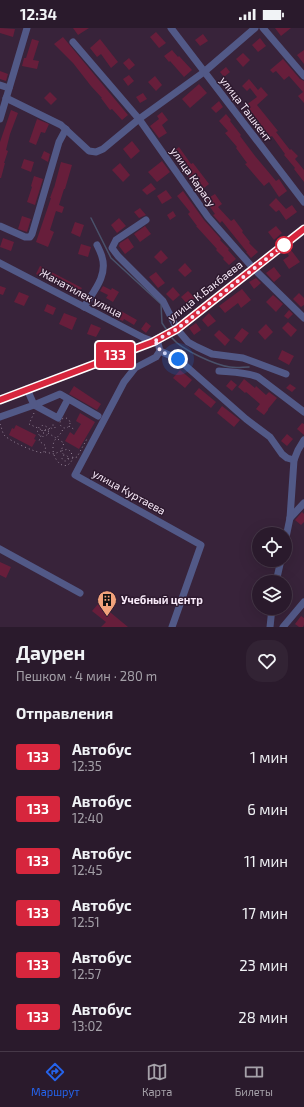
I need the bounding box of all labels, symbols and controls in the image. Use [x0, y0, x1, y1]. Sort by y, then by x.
text: 12:34 [20, 5, 57, 23]
street label: улица Ташкент [217, 74, 275, 145]
street label: улица Карасу [167, 144, 219, 210]
unlabelled marker [275, 236, 293, 254]
street label: улица К.Бакбаева [165, 257, 245, 325]
street label: Жанатилек улица [37, 265, 125, 321]
line badge: 133 [92, 342, 138, 368]
text: 133 [104, 346, 126, 363]
your location [168, 349, 188, 369]
street label: улица Куртаева [90, 466, 168, 518]
map controls [252, 527, 292, 615]
button: locate [252, 527, 292, 567]
button: layers [252, 575, 292, 615]
building icon: Учебный центр [96, 589, 118, 617]
place label: Учебный центр [121, 593, 203, 606]
button: heart [246, 640, 288, 682]
text: Даурен [16, 641, 85, 664]
text: Пешком · 4 мин · 280 m [16, 668, 157, 684]
text: Отправления [16, 704, 113, 722]
text: Автобус [72, 740, 132, 758]
text: 133 [27, 748, 49, 765]
text: 1 мин [250, 748, 288, 766]
text: 12:35 [72, 758, 102, 774]
text: Автобус [72, 792, 132, 810]
text: 133 [27, 800, 49, 817]
text: 6 мин [247, 800, 288, 818]
text: 12:40 [72, 810, 103, 826]
text: Автобус [72, 844, 132, 862]
text: 133 [27, 852, 49, 869]
text: 11 мин [244, 852, 288, 870]
text: 12:45 [72, 862, 103, 878]
text: Автобус [72, 896, 132, 914]
text: 133 [27, 904, 49, 921]
text: 17 мин [242, 904, 288, 922]
text: 12:51 [72, 914, 100, 930]
text: Автобус [72, 948, 132, 966]
text: 133 [27, 956, 49, 973]
text: 23 мин [239, 956, 288, 974]
text: 12:57 [72, 966, 101, 982]
text: Автобус [72, 1000, 132, 1018]
text: 133 [27, 1008, 49, 1025]
text: 28 мин [238, 1008, 288, 1026]
text: 13:02 [72, 1018, 103, 1034]
tab: Маршрут [31, 1061, 80, 1098]
tab: Карта [142, 1061, 172, 1098]
tab: Билеты [235, 1061, 273, 1098]

